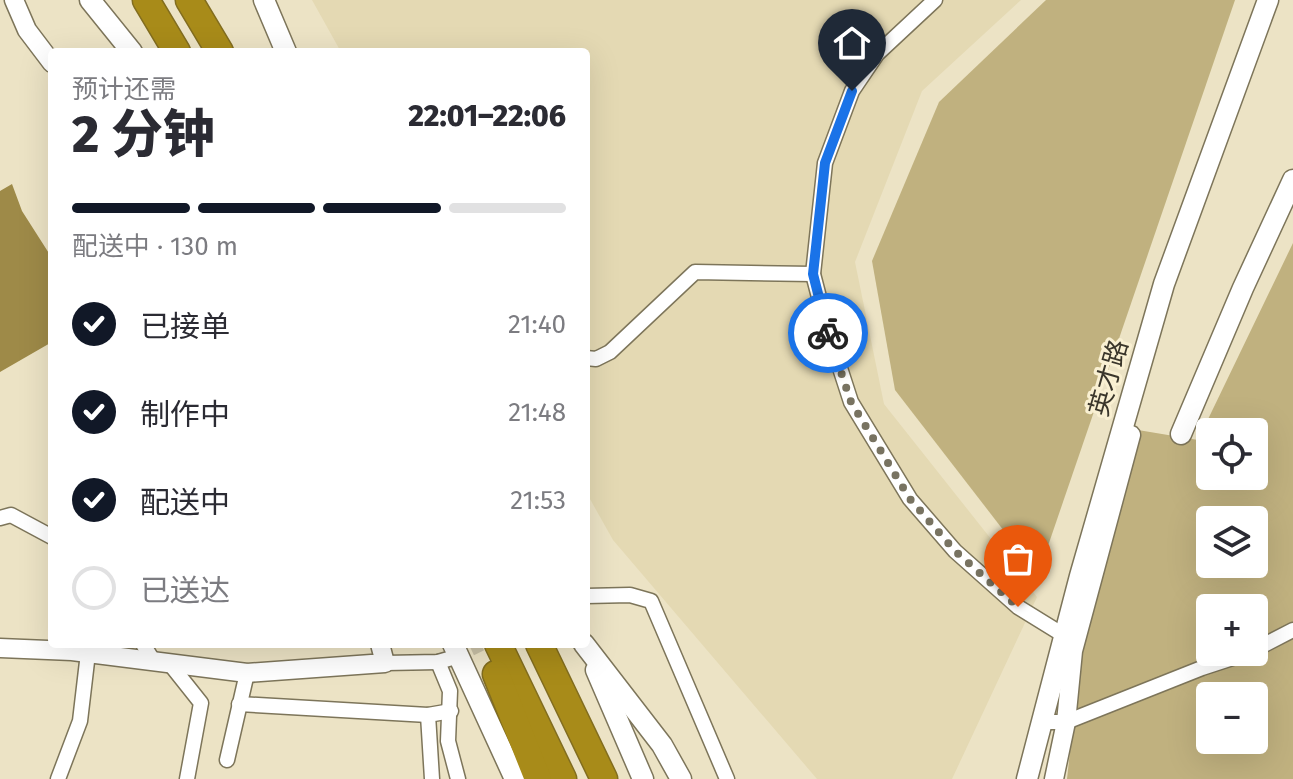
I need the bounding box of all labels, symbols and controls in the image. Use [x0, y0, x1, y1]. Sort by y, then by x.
pin [818, 9, 886, 91]
icon: home [830, 21, 874, 65]
text: 预计还需 [72, 74, 176, 105]
text: 22:01–22:06 [408, 98, 566, 134]
text: 2 分钟 [72, 103, 215, 166]
text: 配送中 · 130 m [72, 231, 238, 262]
courier [788, 293, 868, 373]
icon: check [72, 302, 116, 346]
text: 已接单 [140, 309, 230, 345]
text: 21:40 [508, 309, 566, 340]
icon: bike [806, 311, 850, 355]
street label: 英才路 [1083, 336, 1135, 420]
icon: check [72, 390, 116, 434]
text: 制作中 [140, 397, 230, 433]
text: 21:48 [508, 397, 566, 428]
map controls [1196, 418, 1268, 754]
button: locate [1196, 418, 1268, 490]
icon: check [72, 478, 116, 522]
text: 配送中 [140, 485, 230, 521]
text: 21:53 [510, 485, 566, 516]
button: layers [1196, 506, 1268, 578]
pin [984, 525, 1052, 607]
icon: bag [996, 537, 1040, 581]
text: 已送达 [140, 573, 230, 609]
button: + [1196, 594, 1268, 666]
button: − [1196, 682, 1268, 754]

